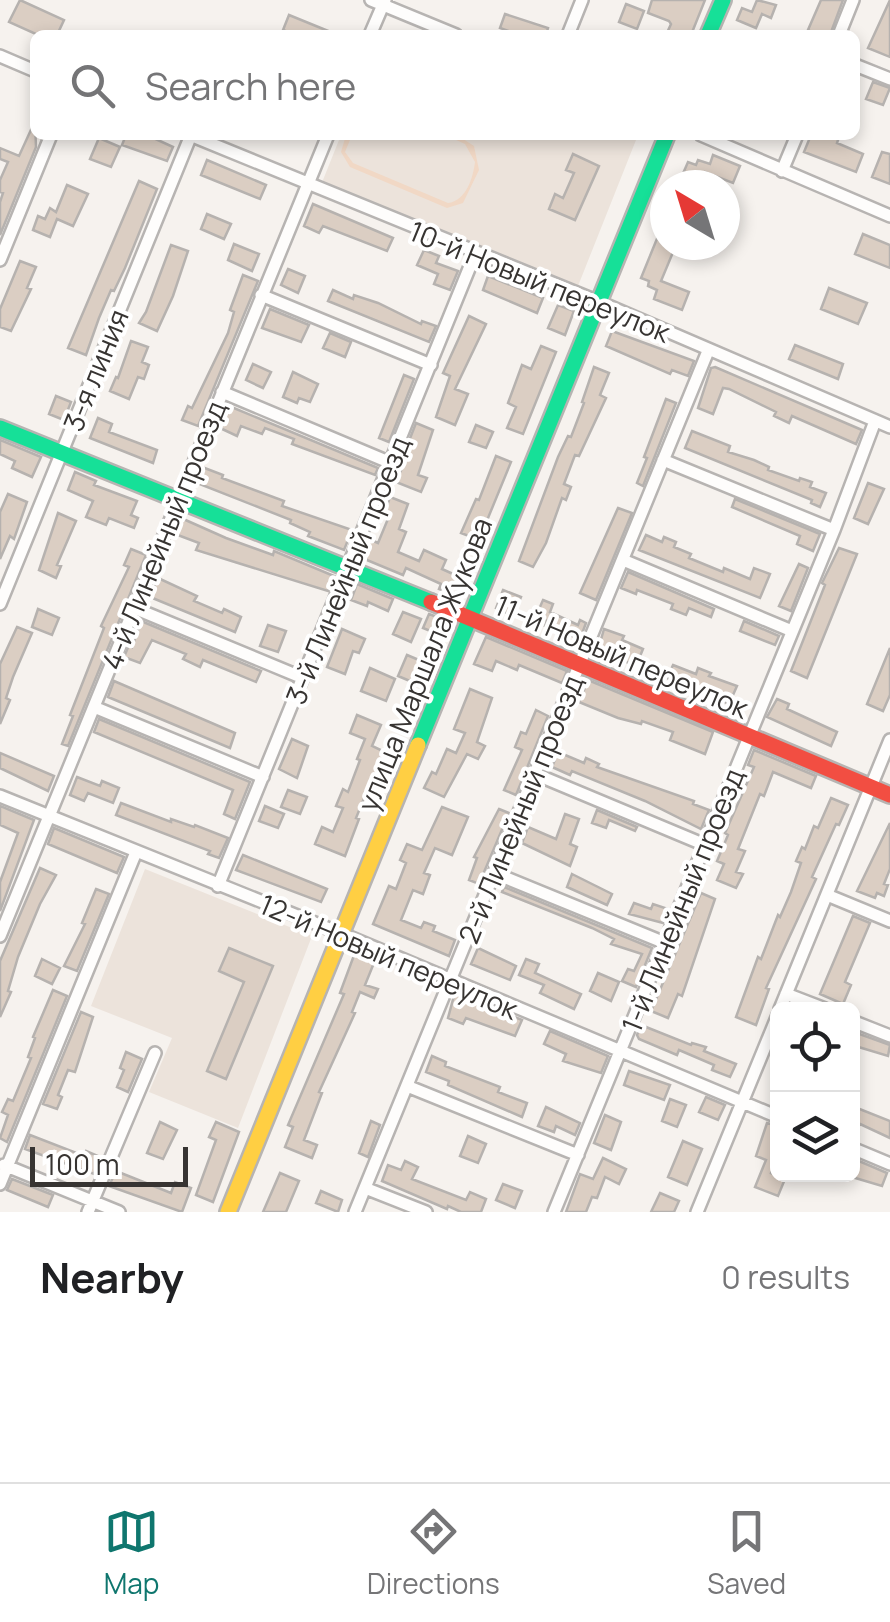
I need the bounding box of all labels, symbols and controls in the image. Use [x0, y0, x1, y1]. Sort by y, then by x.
search box [30, 30, 860, 140]
icon: search [65, 58, 120, 113]
text: Search here [145, 59, 356, 111]
north arrow [650, 170, 740, 260]
street label: 10-й Новый переулок [404, 211, 677, 351]
street label: 3-я линия [53, 303, 137, 437]
street label: 4-й Линейный проезд [92, 395, 234, 675]
street label: 3-й Линейный проезд [276, 430, 418, 710]
street label: улица Маршала Жукова [348, 512, 500, 816]
street label: 11-й Новый переулок [489, 585, 756, 727]
street label: 2-й Линейный проезд [449, 669, 591, 949]
street label: 1-й Линейный проезд [612, 763, 752, 1037]
street label: 12-й Новый переулок [254, 884, 525, 1028]
map controls [770, 1002, 860, 1182]
button: locate [770, 1002, 860, 1092]
button: layers [770, 1092, 860, 1182]
scale bar [30, 1142, 188, 1186]
text: 100 m [45, 1145, 119, 1183]
text: Nearby [40, 1248, 184, 1306]
text: 0 results [721, 1255, 850, 1299]
tab: Map [104, 1504, 159, 1602]
tab: Directions [367, 1504, 500, 1602]
tab: Saved [707, 1504, 786, 1602]

